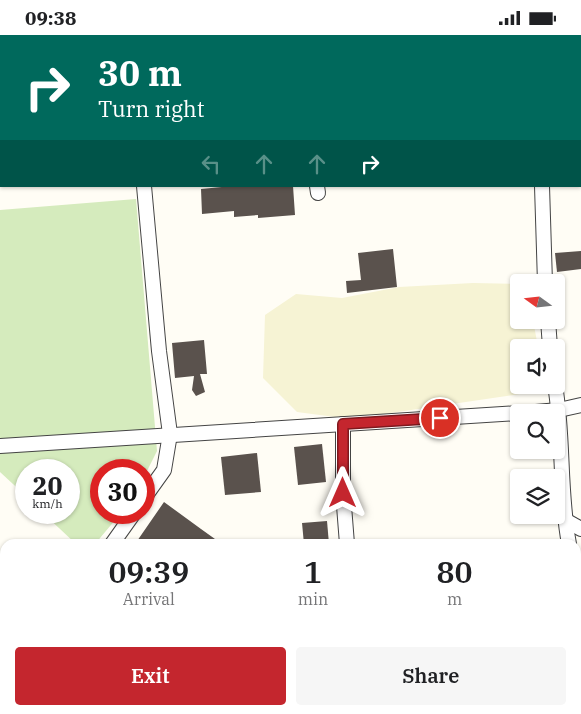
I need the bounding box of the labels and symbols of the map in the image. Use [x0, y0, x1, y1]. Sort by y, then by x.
north arrow [510, 274, 565, 329]
pin [419, 397, 461, 439]
speed limit sign: 30 [90, 459, 155, 524]
position arrow [316, 466, 368, 518]

